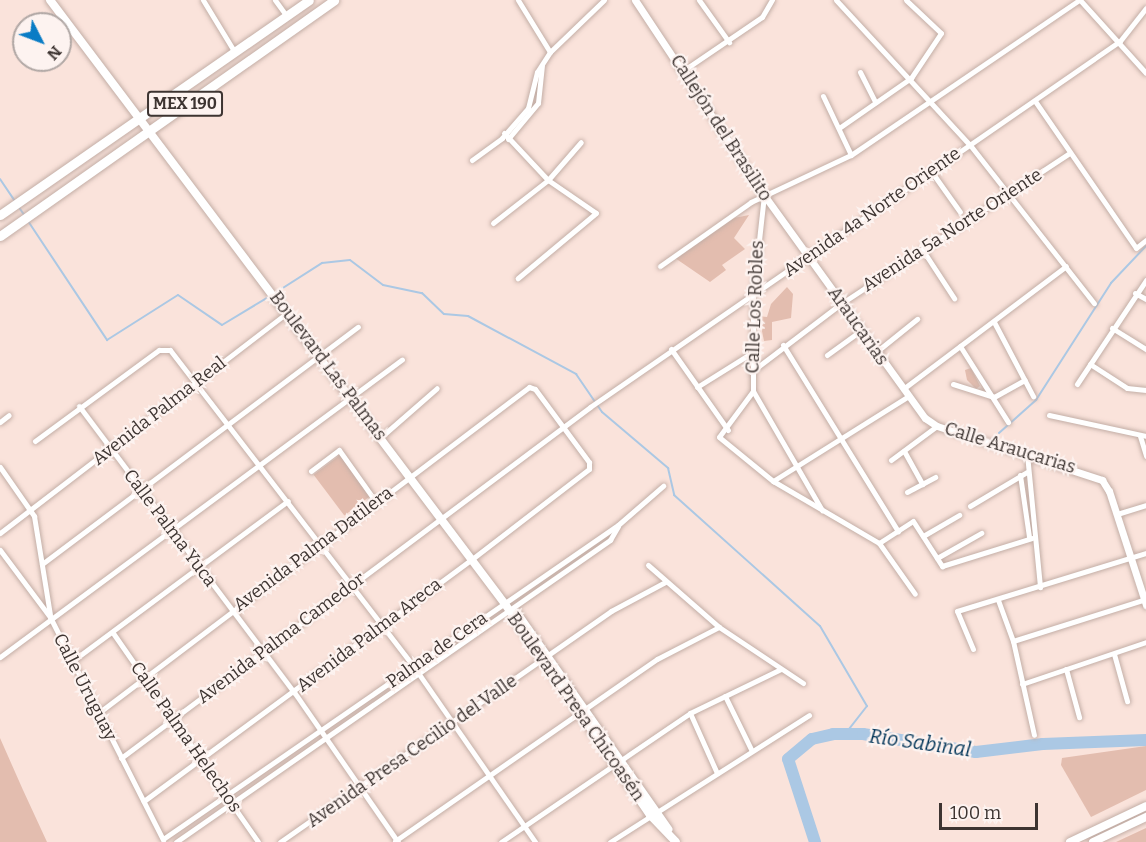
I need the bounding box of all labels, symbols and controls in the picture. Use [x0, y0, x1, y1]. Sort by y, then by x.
north arrow [12, 12, 72, 72]
text: N [43, 42, 65, 64]
street label: Callejón del Brasilito [666, 51, 776, 205]
road number: MEX 190 [146, 91, 224, 117]
street label: Avenida 4a Norte Oriente [779, 143, 965, 281]
street label: Avenida 5a Norte Oriente [858, 164, 1046, 296]
street label: Calle Los Robles [742, 240, 768, 374]
street label: Araucarias [823, 283, 893, 369]
street label: Boulevard Las Palmas [265, 287, 391, 445]
street label: Avenida Palma Real [88, 352, 230, 470]
street label: Calle Araucarias [942, 418, 1078, 478]
street label: Calle Palma Yuca [119, 465, 221, 591]
street label: Avenida Palma Datilera [229, 482, 397, 616]
street label: Avenida Palma Camedor [193, 568, 369, 708]
street label: Avenida Palma Areca [292, 573, 446, 697]
street label: Palma de Cera [382, 607, 492, 693]
street label: Boulevard Presa Chicoasén [503, 609, 649, 805]
street label: Calle Uruguay [49, 630, 121, 744]
street label: Calle Palma Helechos [126, 658, 246, 816]
street label: Avenida Presa Cecilio del Valle [303, 670, 521, 832]
water label: Río Sabinal [868, 724, 972, 762]
scale bar [942, 791, 1041, 829]
text: 100 m [950, 802, 1001, 824]

